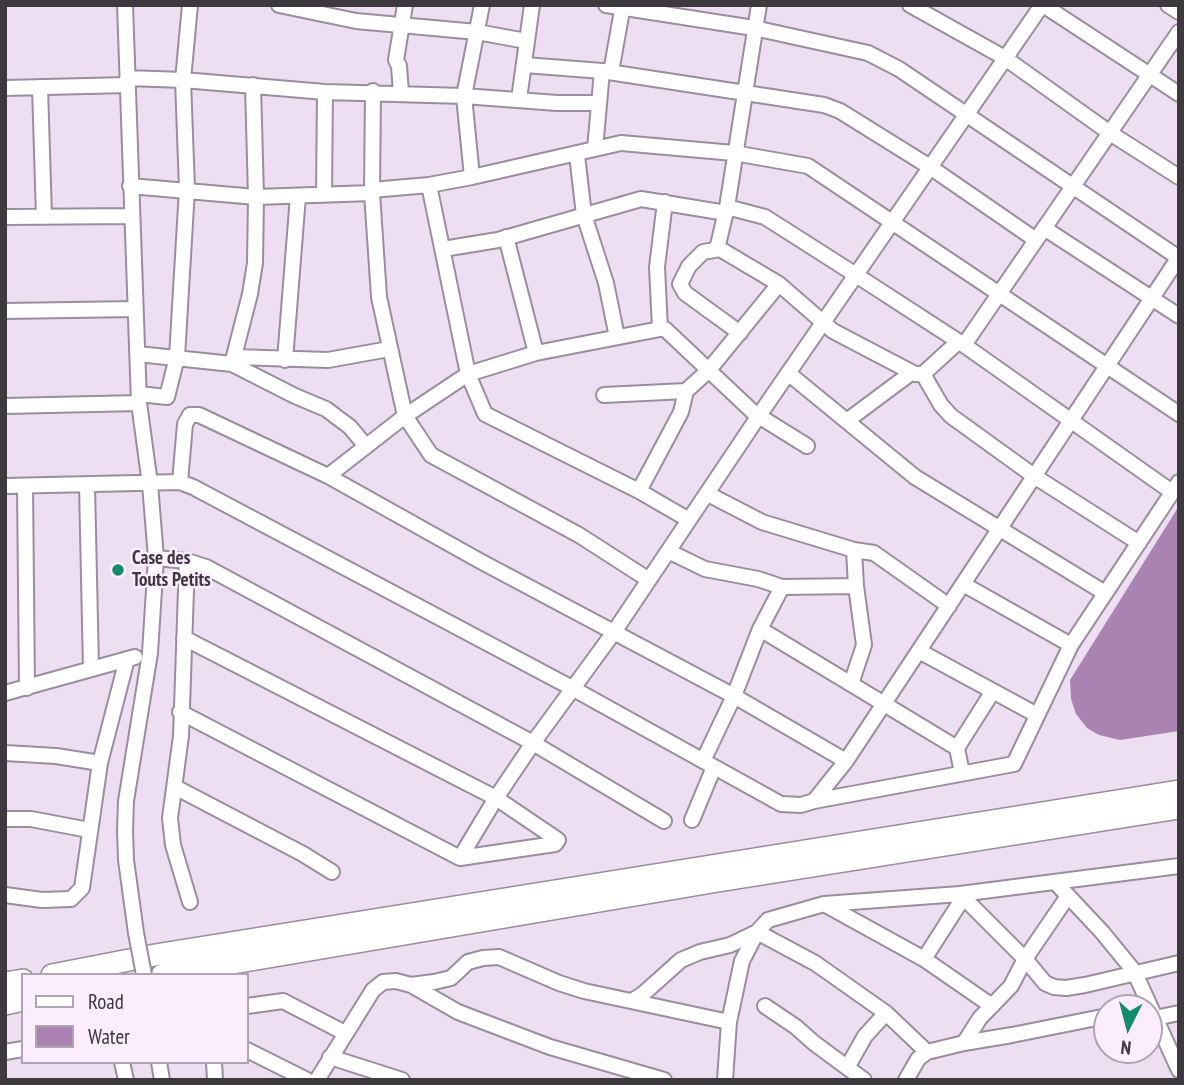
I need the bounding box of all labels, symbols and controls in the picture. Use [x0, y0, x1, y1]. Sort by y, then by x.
place label: Case des Touts Petits [132, 548, 211, 592]
marker: Case des Touts Petits [110, 562, 126, 578]
legend [21, 973, 248, 1064]
text: Road [88, 988, 124, 1015]
north arrow [1093, 994, 1163, 1064]
text: Water [88, 1023, 130, 1050]
text: N [1120, 1035, 1132, 1060]

